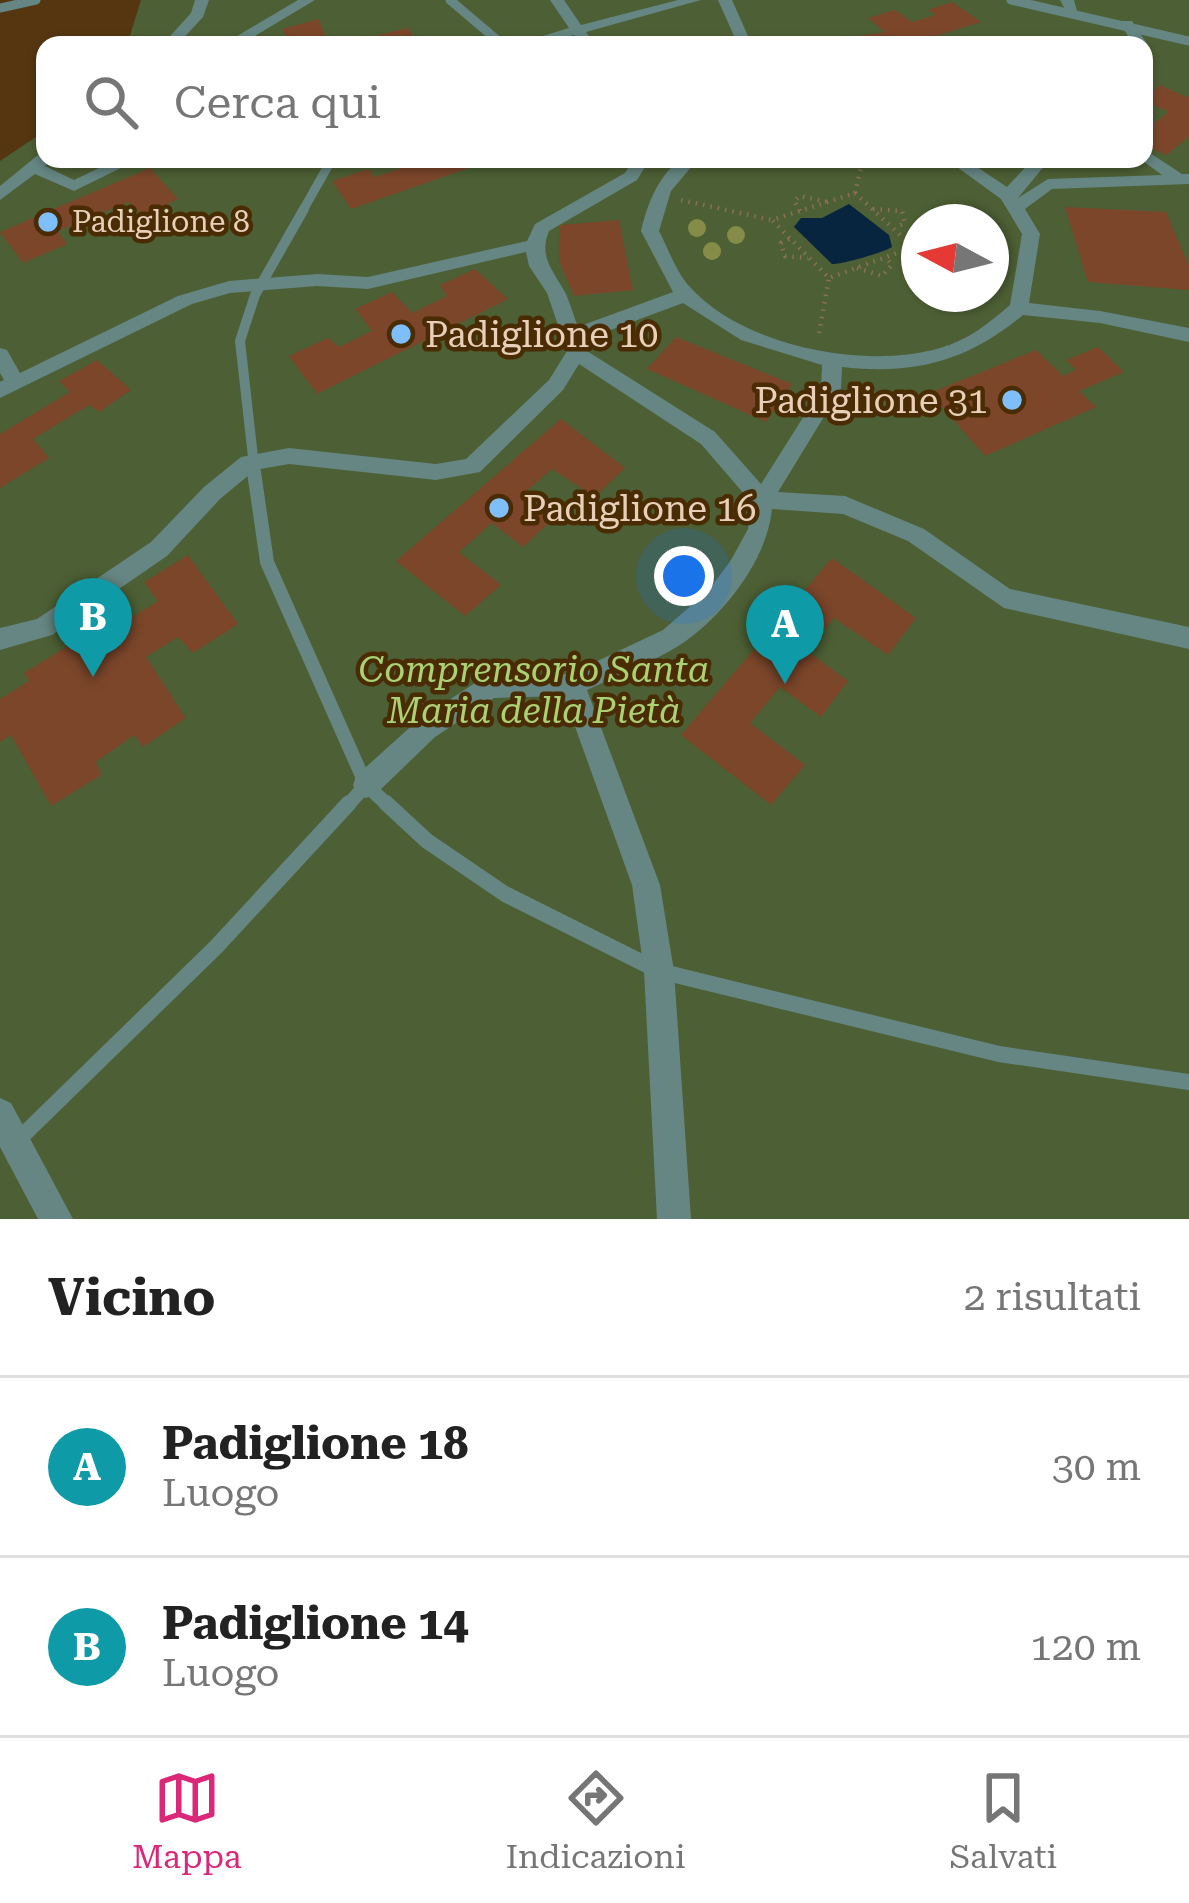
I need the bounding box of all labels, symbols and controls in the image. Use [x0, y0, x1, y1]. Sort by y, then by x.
search box [36, 36, 1153, 168]
icon: search [78, 69, 144, 135]
text: Cerca qui [174, 76, 381, 129]
place label: Padiglione 8 [72, 204, 250, 239]
north arrow [901, 204, 1009, 312]
marker: Padiglione 8 [35, 209, 61, 235]
place label: Padiglione 10 [425, 314, 658, 356]
marker: Padiglione 10 [388, 321, 414, 347]
place label: Padiglione 31 [755, 380, 988, 422]
marker: Padiglione 31 [999, 387, 1025, 413]
place label: Padiglione 16 [523, 488, 756, 530]
marker: Padiglione 16 [486, 495, 512, 521]
your location [654, 546, 714, 606]
pin: B [54, 578, 132, 677]
pin: A [746, 585, 824, 684]
park label: Comprensorio Santa Maria della Pietà [358, 649, 710, 732]
text: Vicino [48, 1268, 216, 1327]
text: 2 risultati [964, 1274, 1141, 1320]
text: Padiglione 18 [162, 1417, 469, 1470]
text: A [73, 1444, 101, 1490]
text: 30 m [1052, 1444, 1141, 1490]
text: Luogo [162, 1470, 279, 1516]
text: Padiglione 14 [162, 1597, 469, 1650]
text: B [73, 1624, 101, 1670]
text: 120 m [1030, 1624, 1141, 1670]
text: Luogo [162, 1650, 279, 1696]
tab: Mappa [132, 1765, 242, 1876]
tab: Indicazioni [506, 1765, 685, 1876]
tab: Salvati [949, 1765, 1057, 1876]

